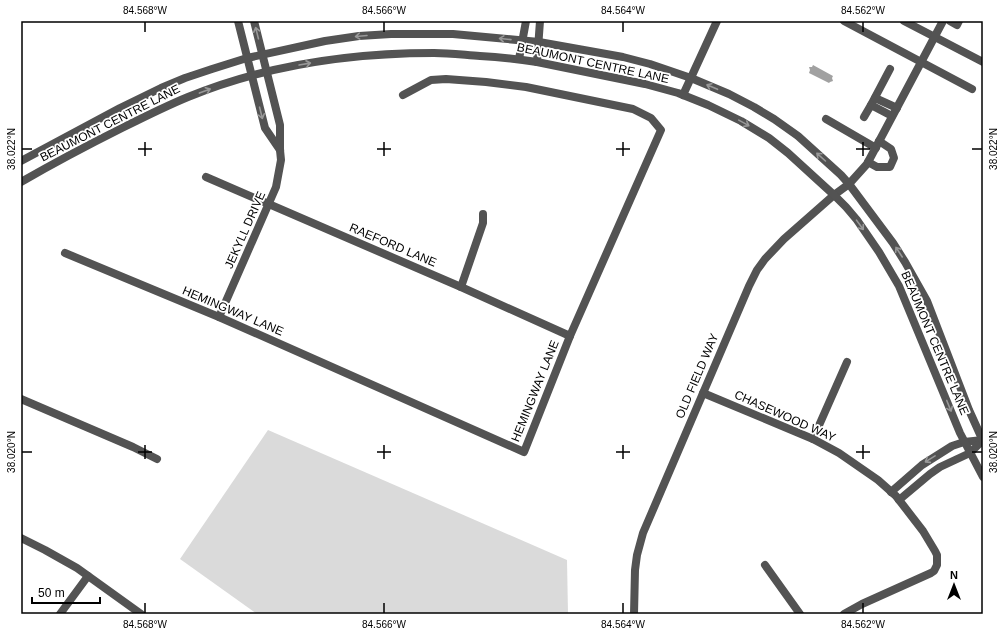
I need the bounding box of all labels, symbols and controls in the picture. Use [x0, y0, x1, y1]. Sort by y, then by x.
text: 84.568°W [123, 5, 168, 16]
text: 84.566°W [362, 5, 407, 16]
text: 84.564°W [601, 5, 646, 16]
text: 84.562°W [841, 5, 886, 16]
one-way arrow [253, 26, 260, 39]
one-way arrow [355, 32, 368, 40]
one-way arrow [499, 35, 512, 43]
street label: BEAUMONT CENTRE LANE [516, 40, 670, 86]
one-way arrow [298, 60, 311, 68]
street label: BEAUMONT CENTRE LANE [38, 82, 182, 164]
one-way arrow [707, 83, 719, 91]
one-way arrow [199, 86, 211, 94]
one-way arrow [258, 106, 265, 119]
one-way arrow [738, 120, 750, 128]
text: 38.022°N [6, 128, 17, 170]
text: 38.022°N [988, 128, 999, 170]
one-way arrow [816, 152, 827, 161]
street label: JEKYLL DRIVE [222, 189, 268, 271]
one-way arrow [856, 219, 864, 230]
street label: RAEFORD LANE [347, 220, 439, 270]
one-way arrow [895, 247, 903, 258]
street label: BEAUMONT CENTRE LANE [898, 269, 972, 417]
street label: HEMINGWAY LANE [180, 283, 286, 339]
street label: OLD FIELD WAY [673, 331, 721, 421]
street label: HEMINGWAY LANE [508, 338, 562, 444]
street label: CHASEWOOD WAY [732, 387, 838, 445]
one-way arrow [945, 399, 953, 411]
text: 38.020°N [6, 431, 17, 473]
text: 38.020°N [988, 431, 999, 473]
one-way arrow [924, 456, 936, 464]
north arrow [934, 565, 974, 605]
text: N [950, 569, 958, 581]
scale bar [32, 579, 100, 605]
text: 50 m [38, 586, 65, 600]
text: 84.568°W [123, 619, 168, 630]
text: 84.566°W [362, 619, 407, 630]
text: 84.564°W [601, 619, 646, 630]
text: 84.562°W [841, 619, 886, 630]

